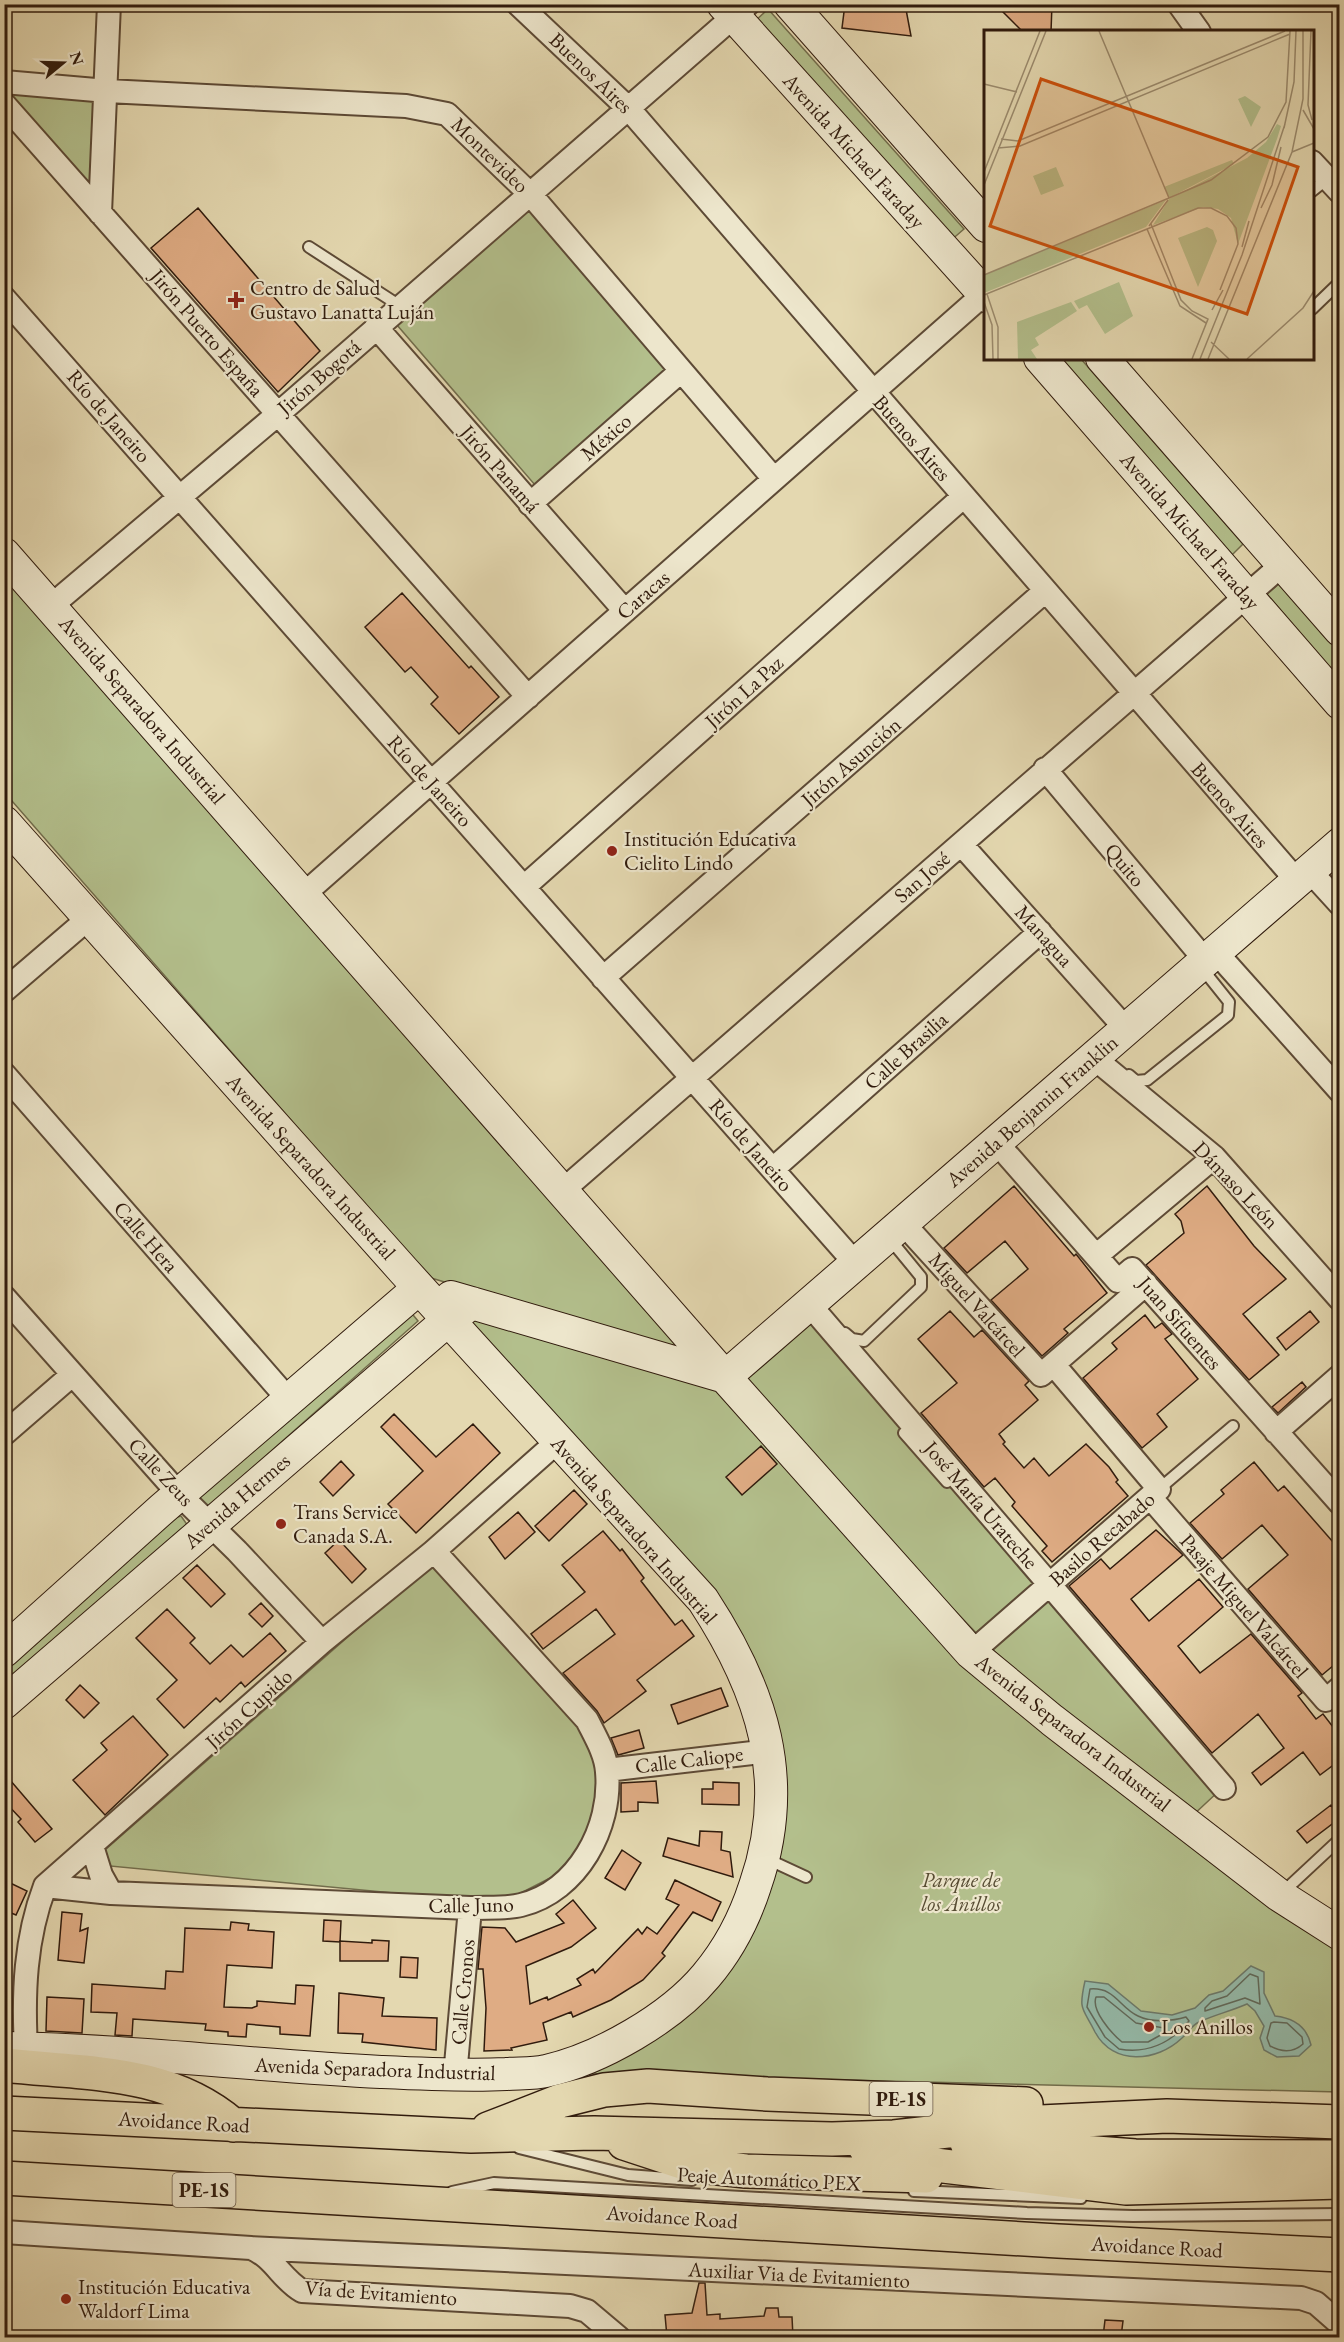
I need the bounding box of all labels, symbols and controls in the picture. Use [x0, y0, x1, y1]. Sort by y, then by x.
street label: Buenos Aires [544, 26, 639, 119]
inset map [984, 30, 1314, 360]
north arrow [33, 33, 93, 93]
text: N [65, 49, 89, 68]
street label: Avenida Michael Faraday [777, 66, 932, 235]
street label: Montevideo [446, 111, 535, 198]
street label: Jirón Puerto España [143, 262, 271, 403]
place label: Centro de Salud Gustavo Lanatta Luján [250, 274, 434, 325]
marker: Centro de Salud Gustavo Lanatta Luján [227, 291, 245, 309]
street label: Jirón Bogotá [270, 333, 367, 422]
street label: Río de Janeiro [61, 363, 157, 468]
street label: Buenos Aires [868, 389, 957, 487]
street label: México [575, 407, 637, 466]
street label: Jirón Panamá [453, 418, 546, 519]
street label: Avenida Michael Faraday [1114, 445, 1267, 616]
street label: Caracas [610, 564, 675, 625]
street label: Avenida Separadora Industrial [52, 609, 232, 809]
street label: Jirón La Paz [697, 649, 789, 735]
street label: Jirón Asunción [794, 711, 906, 814]
street label: Río de Janeiro [382, 729, 479, 832]
street label: Buenos Aires [1186, 756, 1275, 854]
place label: Institución Educativa Cielito Lindo [624, 825, 797, 876]
street label: Quito [1098, 837, 1152, 893]
marker: Institución Educativa Cielito Lindo [605, 844, 619, 858]
street label: San José [888, 845, 955, 908]
street label: Managua [1009, 899, 1080, 973]
street label: Calle Brasilia [858, 1005, 954, 1095]
street label: Avenida Benjamin Franklin [939, 1029, 1123, 1193]
street label: Avenida Separadora Industrial [220, 1067, 402, 1265]
street label: Río de Janeiro [703, 1092, 799, 1197]
street label: Dámaso León [1188, 1135, 1285, 1234]
street label: Calle Hera [108, 1195, 185, 1279]
street label: Miguel Valcárcel [923, 1247, 1032, 1363]
street label: Juan Sifuentes [1131, 1269, 1229, 1375]
street label: Avenida Separadora Industrial [544, 1429, 724, 1629]
street label: Calle Zeus [123, 1432, 200, 1512]
street label: José María Urateche [917, 1433, 1044, 1574]
street label: Avenida Hermes [177, 1447, 296, 1555]
street label: Basilo Recabado [1043, 1485, 1160, 1592]
place label: Trans Service Canada S.A. [293, 1498, 398, 1549]
marker: Trans Service Canada S.A. [274, 1517, 288, 1531]
street label: Pasaje Miguel Valcárcel [1174, 1528, 1315, 1684]
street label: Avenida Separadora Industrial [969, 1647, 1177, 1817]
street label: Jirón Cupido [198, 1662, 298, 1756]
street label: Calle Caliope [633, 1739, 745, 1780]
park label: Parque de los Anillos [921, 1866, 1001, 1917]
street label: Calle Juno [428, 1890, 514, 1919]
street label: Calle Cronos [444, 1938, 481, 2046]
place label: Los Anillos [1161, 2013, 1253, 2040]
marker: Los Anillos [1142, 2020, 1156, 2034]
street label: Avenida Separadora Industrial [253, 2051, 496, 2086]
road number: PE-1S [870, 2082, 932, 2116]
street label: Avoidance Road [116, 2105, 251, 2138]
street label: Peaje Automático PEX [676, 2160, 862, 2197]
road number: PE-1S [172, 2173, 236, 2207]
street label: Avoidance Road [604, 2198, 739, 2235]
street label: Avoidance Road [1089, 2230, 1224, 2263]
street label: Auxiliar Via de Evitamiento [686, 2255, 911, 2294]
place label: Institución Educativa Waldorf Lima [78, 2273, 251, 2324]
street label: Vía de Evitamiento [304, 2274, 458, 2311]
marker: Institución Educativa Waldorf Lima [59, 2292, 73, 2306]

